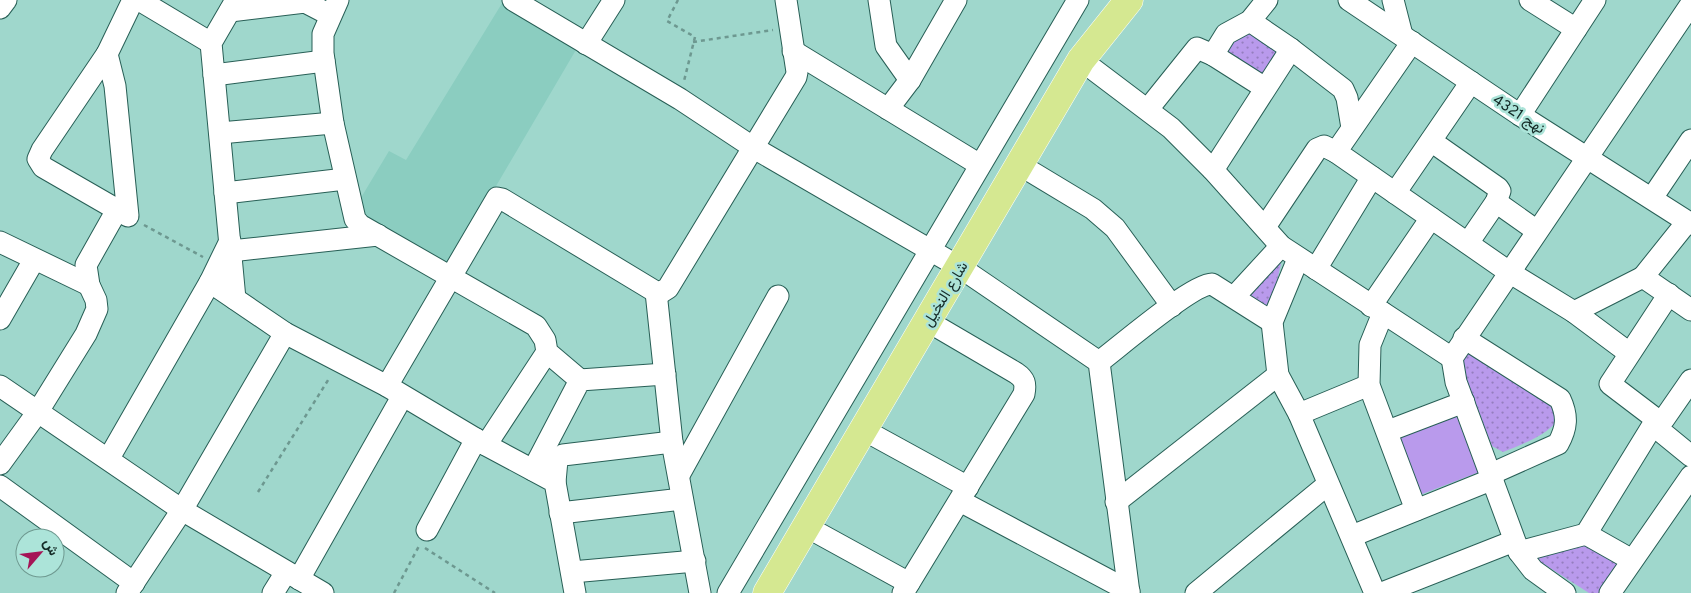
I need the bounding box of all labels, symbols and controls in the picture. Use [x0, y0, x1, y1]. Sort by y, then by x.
street label: نهج 4321 [1489, 91, 1548, 139]
street label: شارع النخيل [919, 259, 973, 331]
north arrow [15, 528, 65, 578]
text: ش [39, 536, 62, 559]

